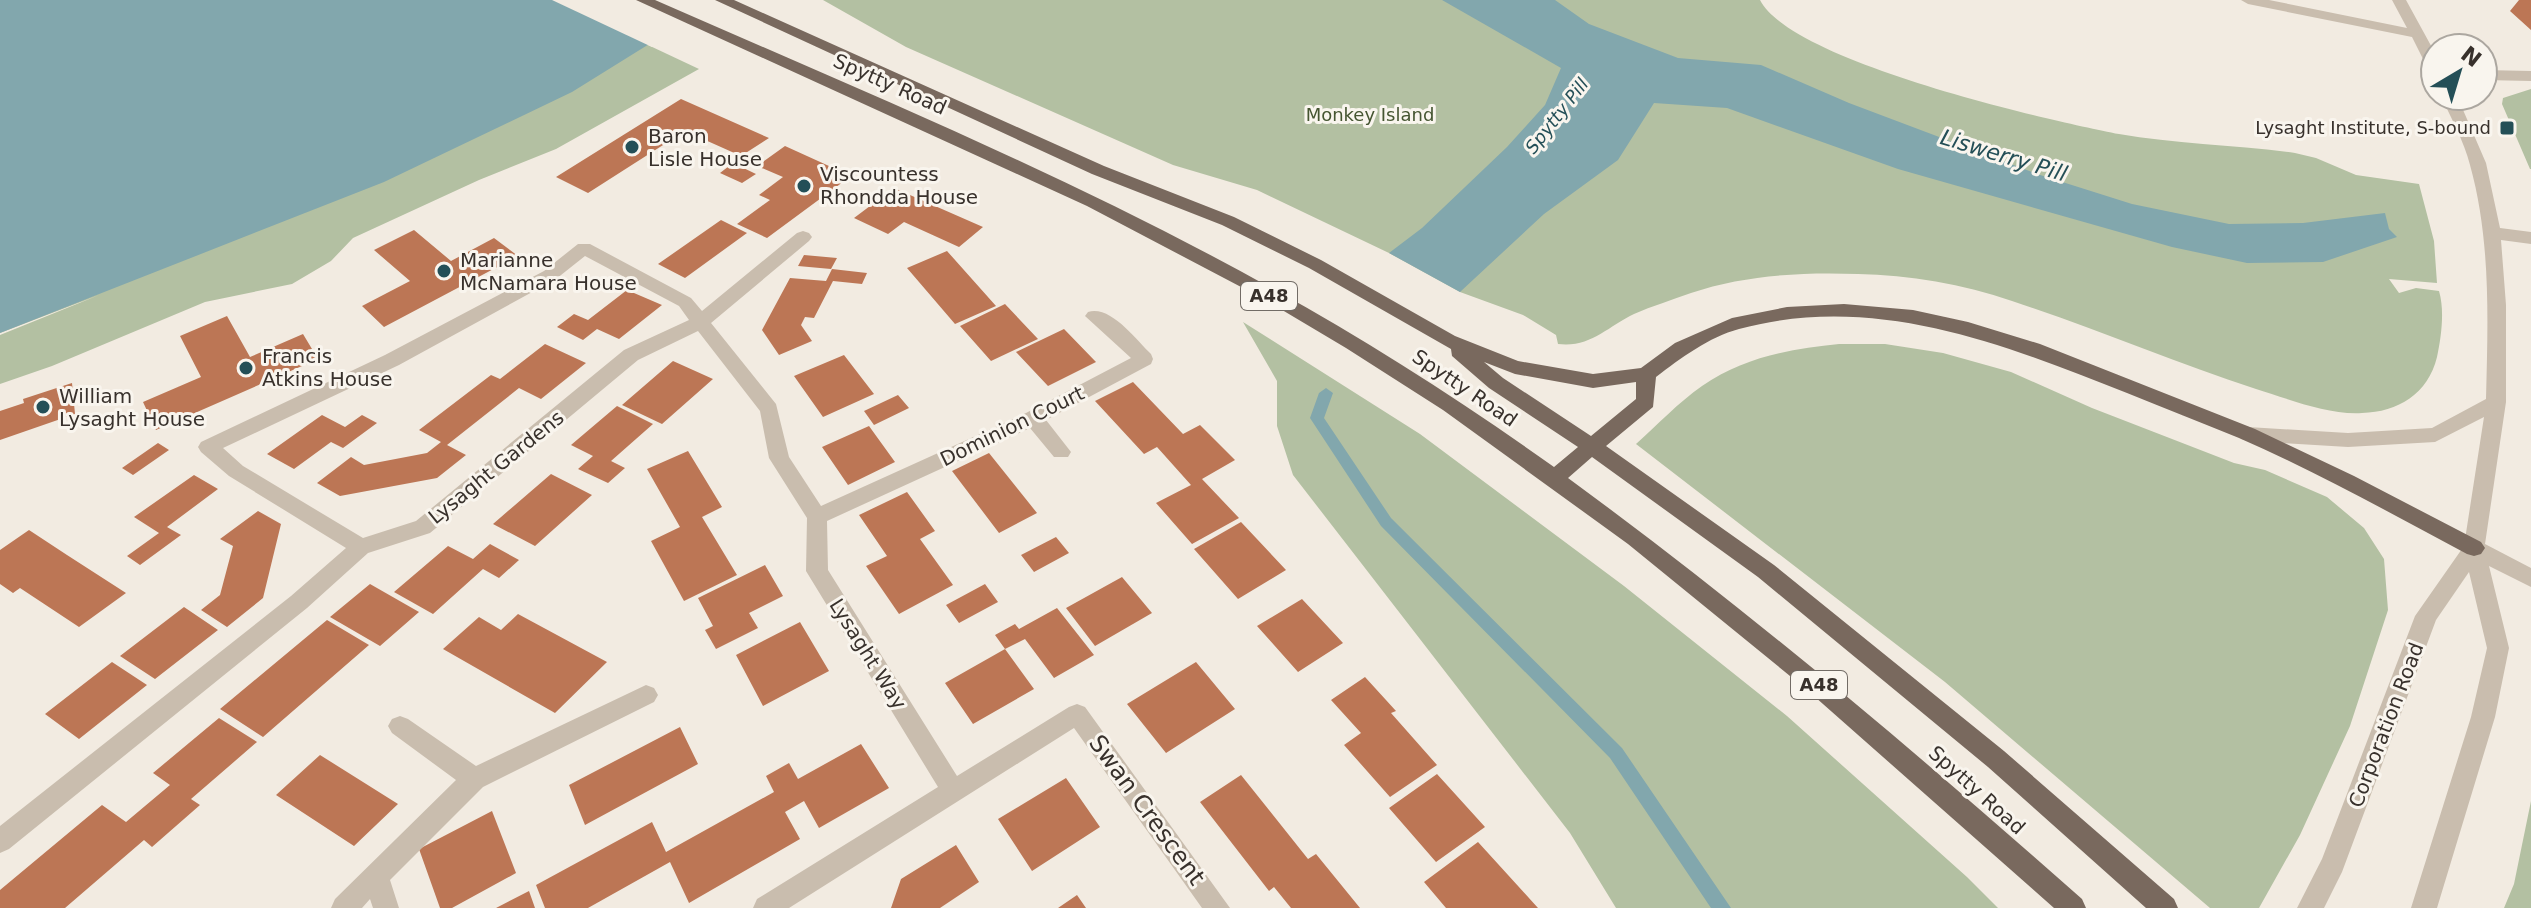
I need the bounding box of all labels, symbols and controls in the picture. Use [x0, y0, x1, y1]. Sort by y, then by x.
north arrow [2419, 32, 2499, 112]
text: N [2456, 41, 2486, 72]
street label: Spytty Road [830, 48, 950, 120]
water label: Spytty Pill [1521, 74, 1593, 158]
park label: Monkey Island [1306, 104, 1434, 125]
place label: Lysaght Institute, S-bound [2255, 117, 2491, 138]
marker: Lysaght Institute, S-bound [2498, 119, 2516, 137]
place label: Baron Lisle House [648, 124, 762, 171]
water label: Liswerry Pill [1938, 124, 2070, 187]
marker: Baron Lisle House [623, 138, 641, 156]
place label: Viscountess Rhondda House [820, 162, 978, 209]
marker: Viscountess Rhondda House [795, 177, 813, 195]
place label: Marianne McNamara House [460, 248, 637, 295]
marker: Marianne McNamara House [435, 262, 453, 280]
road number: A48 [1241, 282, 1297, 310]
place label: Francis Atkins House [262, 344, 392, 391]
street label: Spytty Road [1408, 344, 1522, 432]
marker: Francis Atkins House [237, 359, 255, 377]
street label: Dominion Court [936, 381, 1088, 471]
place label: William Lysaght House [59, 384, 205, 431]
marker: William Lysaght House [34, 398, 52, 416]
street label: Lysaght Gardens [424, 405, 568, 529]
street label: Lysaght Way [824, 594, 912, 714]
street label: Corporation Road [2343, 639, 2429, 811]
road number: A48 [1791, 671, 1847, 699]
street label: Swan Crescent [1083, 730, 1211, 890]
street label: Spytty Road [1924, 741, 2030, 839]

